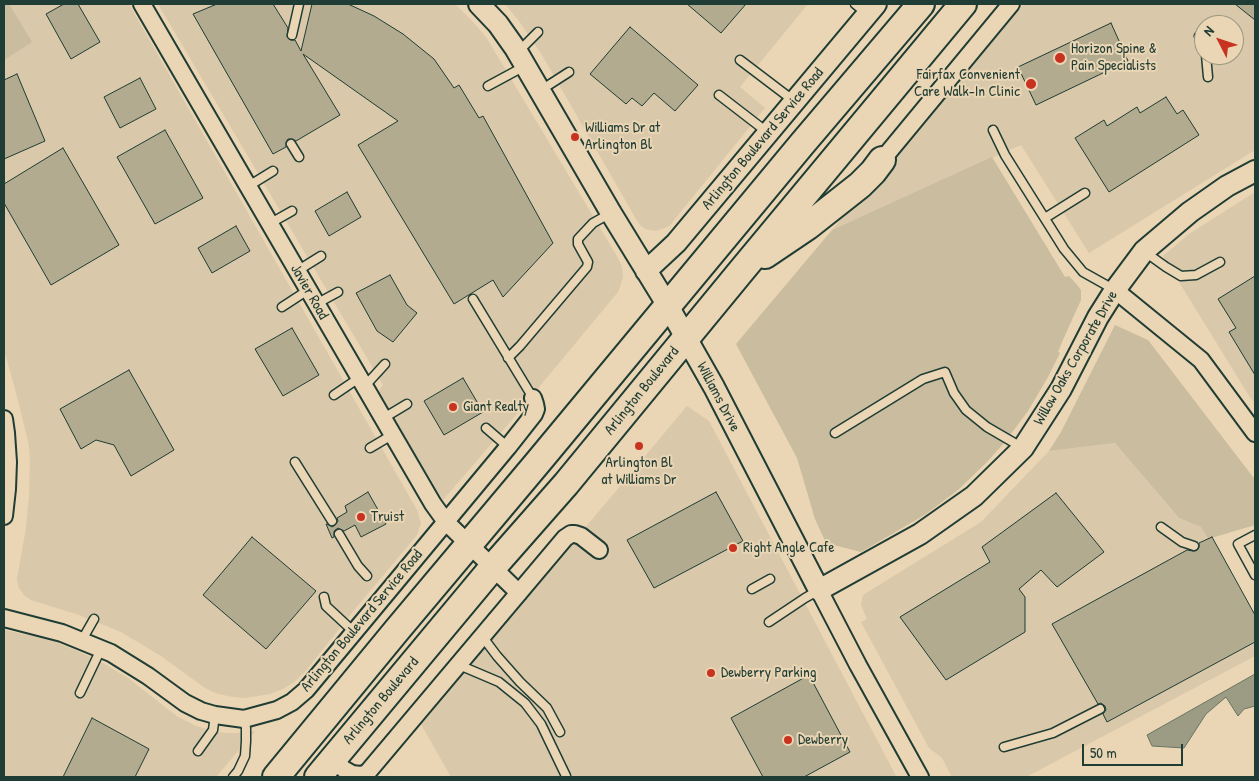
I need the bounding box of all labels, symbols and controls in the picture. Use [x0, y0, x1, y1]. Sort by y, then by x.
north arrow [1194, 15, 1244, 65]
text: N [1198, 21, 1218, 40]
place label: Horizon Spine & Pain Specialists [1071, 40, 1157, 75]
marker: Horizon Spine & Pain Specialists [1053, 51, 1067, 65]
street label: Arlington Boulevard Service Road [698, 64, 828, 214]
place label: Fairfax Convenient Care Walk-In Clinic [914, 66, 1020, 101]
marker: Fairfax Convenient Care Walk-In Clinic [1024, 77, 1038, 91]
place label: Williams Dr at Arlington Bl [585, 119, 660, 154]
marker: Williams Dr at Arlington Bl [569, 131, 581, 143]
street label: Javier Road [286, 261, 332, 323]
street label: Willow Oaks Corporate Drive [1030, 288, 1122, 428]
street label: Arlington Boulevard [601, 343, 683, 439]
street label: Williams Drive [692, 359, 744, 435]
place label: Giant Realty [463, 398, 529, 416]
marker: Giant Realty [447, 401, 459, 413]
marker: Arlington Bl at Williams Dr [633, 440, 645, 452]
place label: Arlington Bl at Williams Dr [601, 454, 677, 489]
place label: Truist [371, 508, 404, 526]
marker: Truist [355, 511, 367, 523]
place label: Right Angle Cafe [743, 539, 834, 557]
marker: Right Angle Cafe [727, 542, 739, 554]
street label: Arlington Boulevard Service Road [297, 546, 427, 696]
street label: Arlington Boulevard [339, 654, 423, 748]
place label: Dewberry Parking [721, 664, 816, 682]
marker: Dewberry Parking [705, 667, 717, 679]
place label: Dewberry [798, 731, 848, 749]
marker: Dewberry [782, 734, 794, 746]
scale bar [1084, 734, 1185, 766]
text: 50 m [1090, 742, 1117, 763]

